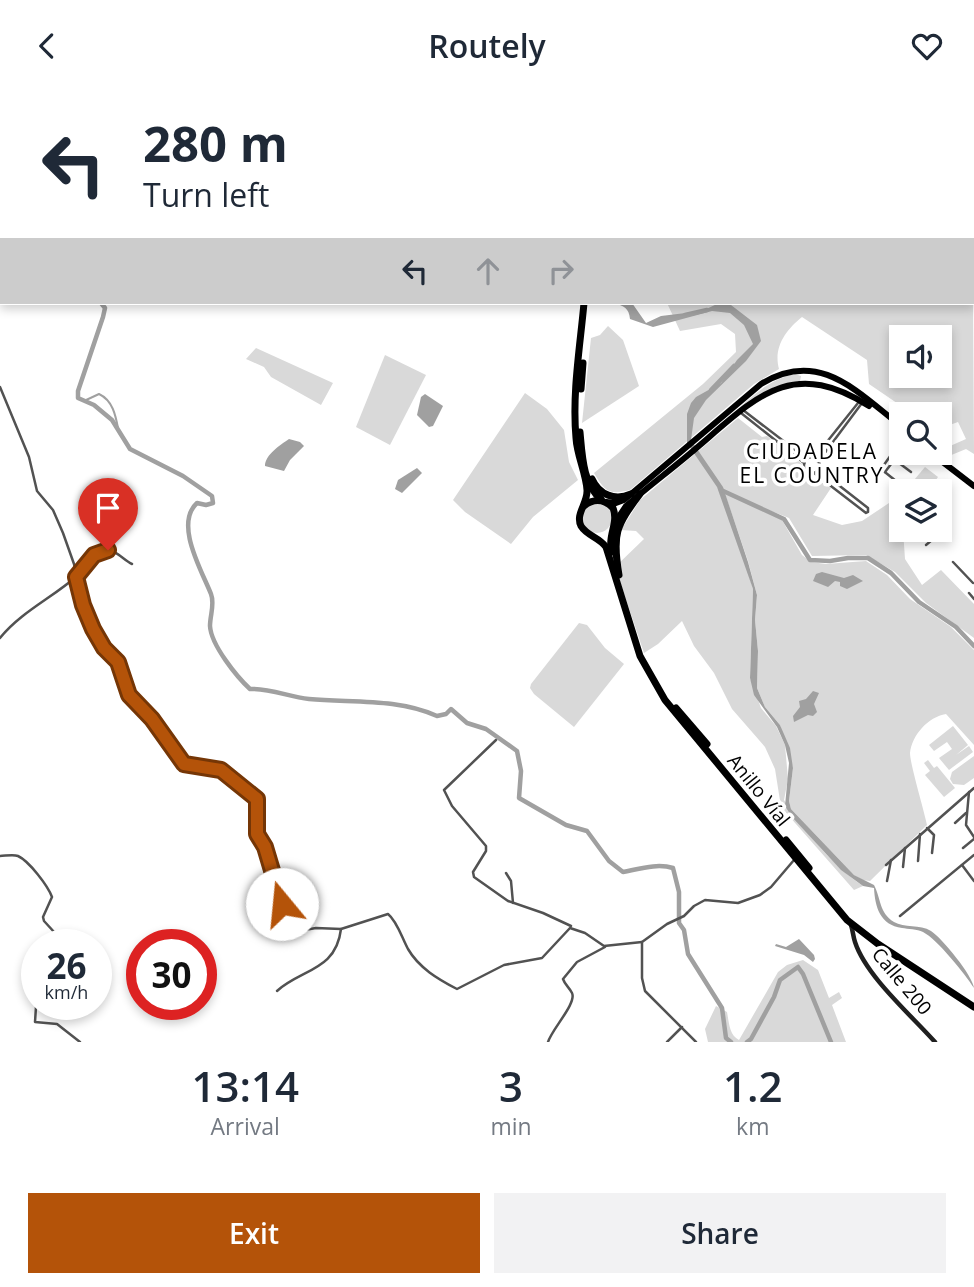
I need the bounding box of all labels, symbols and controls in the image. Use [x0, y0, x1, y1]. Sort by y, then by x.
text: Routely [428, 24, 546, 67]
icon: back [28, 27, 66, 65]
icon: heart [908, 27, 946, 65]
text: 280 m [143, 110, 288, 176]
icon: left [28, 119, 119, 210]
text: Turn left [143, 173, 269, 216]
icon: left [396, 252, 434, 290]
icon: ahead [469, 252, 507, 290]
icon: right [542, 252, 580, 290]
map controls [889, 325, 952, 542]
button: sound [889, 325, 952, 388]
button: search [889, 402, 952, 465]
district label: CIUDADELA EL COUNTRY [739, 437, 885, 489]
pin [78, 478, 138, 550]
button: layers [889, 479, 952, 542]
icon: arrive [89, 489, 127, 527]
street label: Anillo Víal [722, 748, 796, 832]
position arrow [245, 867, 319, 941]
speed limit sign: 30 [126, 929, 217, 1020]
text: 26 [46, 942, 87, 989]
street label: Calle 200 [866, 942, 938, 1020]
text: km/h [45, 980, 88, 1004]
text: 13:14 [191, 1057, 299, 1114]
text: 3 [499, 1057, 523, 1114]
text: 1.2 [723, 1057, 783, 1114]
text: Arrival [211, 1110, 280, 1142]
text: min [490, 1110, 532, 1142]
text: km [736, 1110, 769, 1142]
button: Exit [28, 1193, 480, 1273]
button: Share [494, 1193, 946, 1273]

